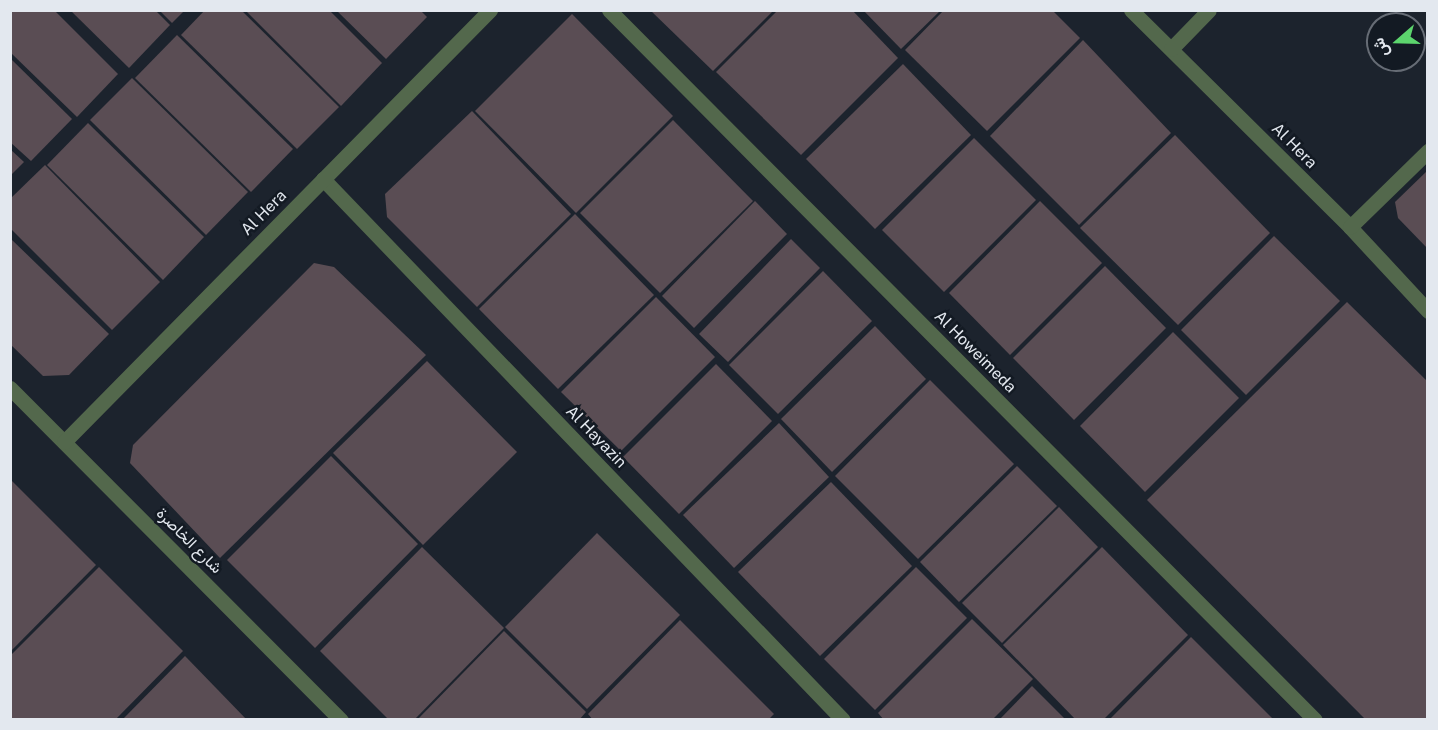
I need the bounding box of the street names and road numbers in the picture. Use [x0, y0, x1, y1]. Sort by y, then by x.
street label: Al Hera [1267, 119, 1321, 173]
street label: Al Hera [237, 186, 291, 240]
street label: Al Howeimeda [930, 307, 1020, 397]
street label: Al Hayazin [562, 402, 630, 472]
street label: شارع الخاصرة [152, 504, 226, 578]

